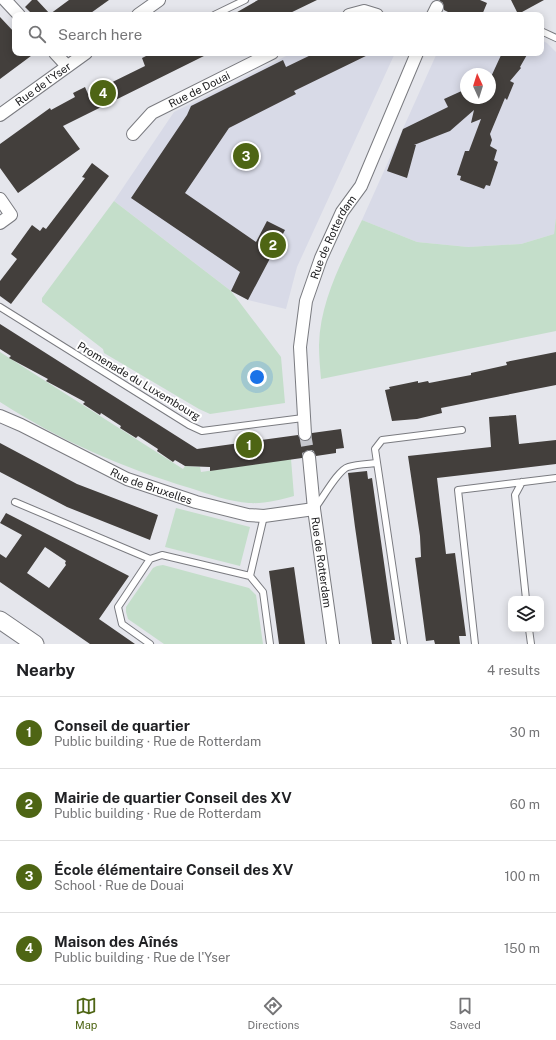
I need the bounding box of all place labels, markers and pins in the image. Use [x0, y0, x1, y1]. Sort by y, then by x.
pin: 4 [90, 78, 116, 108]
pin: 3 [233, 141, 259, 171]
pin: 2 [260, 230, 286, 260]
pin: 1 [236, 430, 262, 460]

